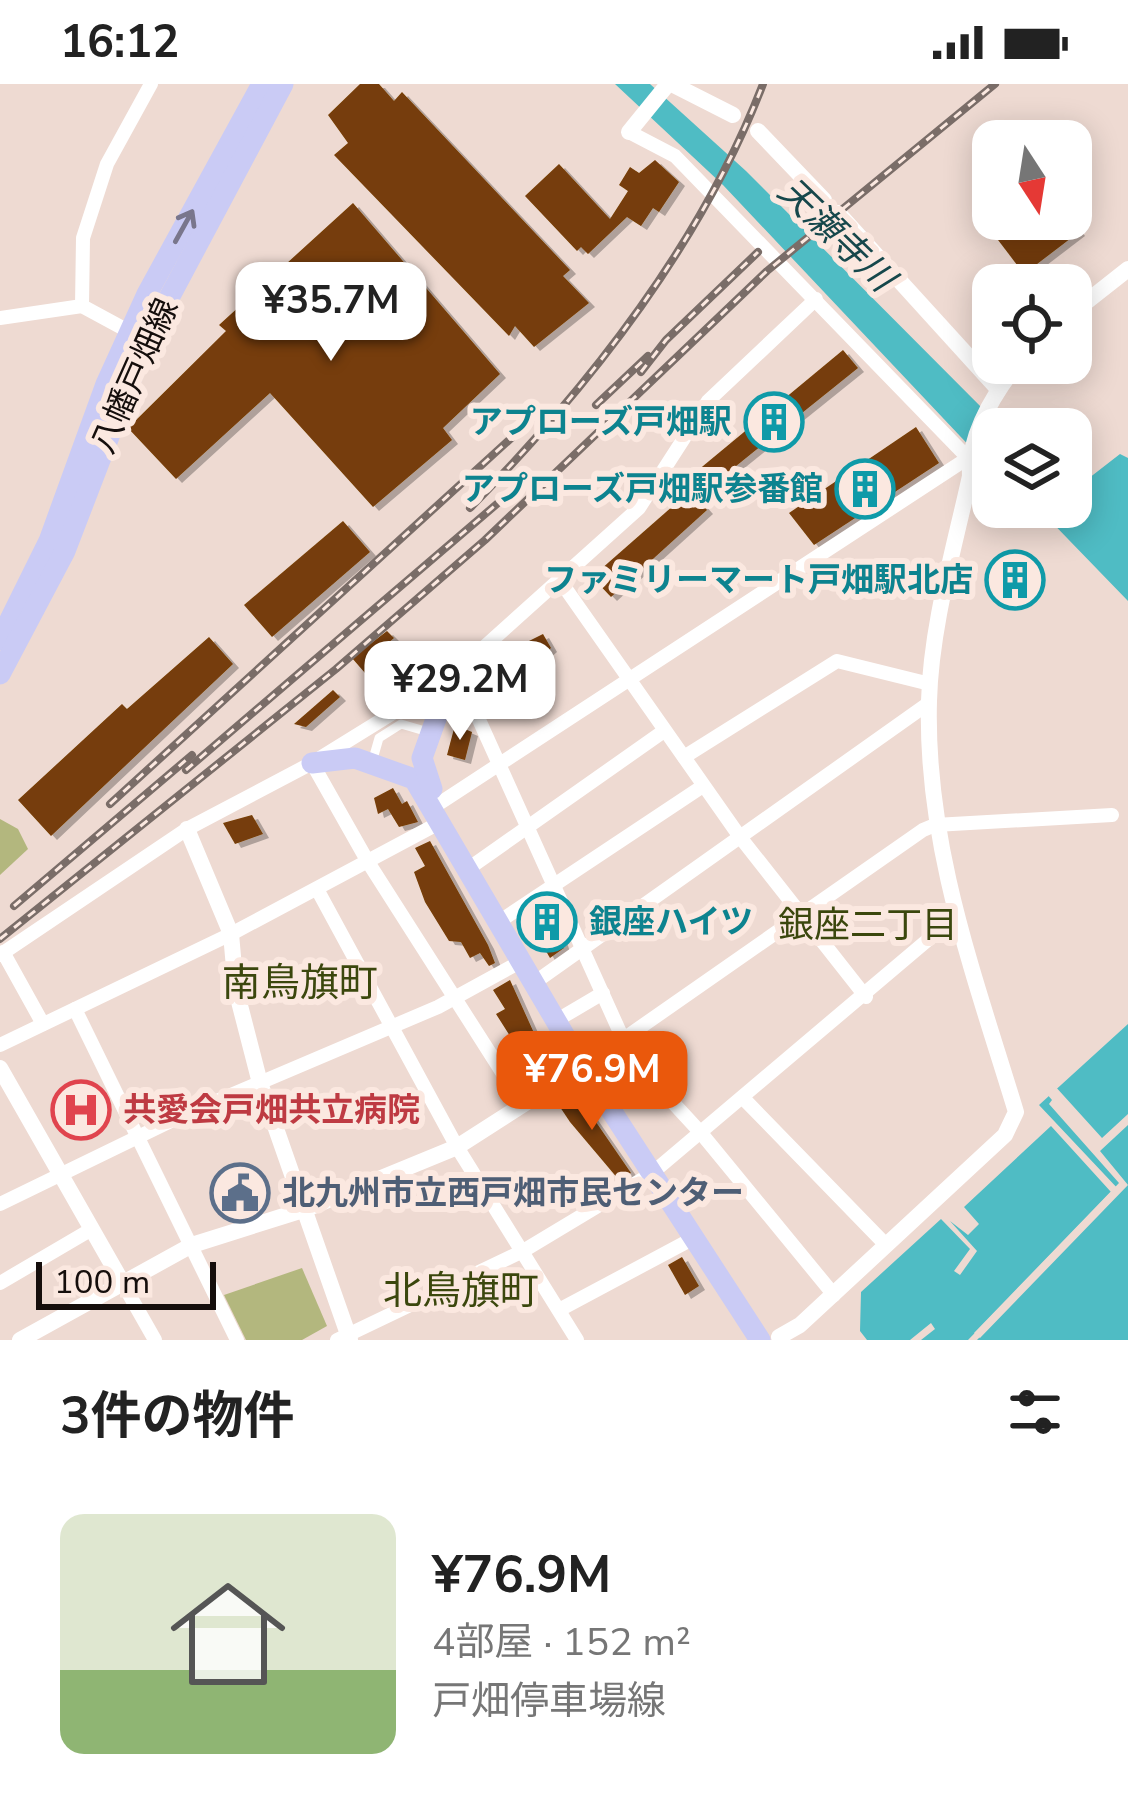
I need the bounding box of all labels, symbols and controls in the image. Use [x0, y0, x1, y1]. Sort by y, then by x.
text: 16:12 [60, 12, 179, 73]
north arrow [972, 120, 1092, 240]
map controls [972, 120, 1092, 528]
water label: 天瀬寺川 [767, 167, 908, 305]
one-way arrow [173, 210, 196, 245]
pin: ¥35.7M [233, 262, 429, 364]
button: locate [972, 264, 1092, 384]
text: ¥35.7M [262, 274, 400, 327]
street label: 八幡戸畑線 [81, 291, 189, 461]
building icon: アプローズ戸畑駅 [743, 391, 805, 453]
place label: アプローズ戸畑駅 [470, 400, 732, 445]
button: layers [972, 408, 1092, 528]
building icon: アプローズ戸畑駅参番館 [834, 458, 896, 520]
place label: アプローズ戸畑駅参番館 [462, 467, 823, 512]
building icon: ファミリーマート戸畑駅北店 [984, 549, 1046, 611]
place label: ファミリーマート戸畑駅北店 [544, 558, 973, 603]
pin: ¥29.2M [362, 641, 558, 743]
text: ¥29.2M [391, 653, 529, 706]
building icon: 銀座ハイツ [516, 891, 578, 953]
place label: 銀座ハイツ [589, 900, 753, 945]
district label: 銀座二丁目 [778, 901, 958, 950]
district label: 南鳥旗町 [222, 957, 378, 1010]
pin: ¥76.9M [494, 1031, 690, 1133]
text: ¥76.9M [523, 1043, 661, 1096]
hospital icon: 共愛会戸畑共立病院 [50, 1079, 112, 1141]
place label: 共愛会戸畑共立病院 [123, 1088, 420, 1133]
public building icon: 北九州市立西戸畑市民センター [209, 1162, 271, 1224]
place label: 北九州市立西戸畑市民センター [282, 1171, 744, 1216]
scale bar [36, 1256, 216, 1309]
text: 100 m [54, 1260, 150, 1305]
district label: 北鳥旗町 [383, 1265, 539, 1318]
icon: filters [1002, 1379, 1068, 1445]
text: 3件の物件 [60, 1381, 295, 1451]
text: ¥76.9M [432, 1540, 611, 1610]
icon: home [156, 1562, 300, 1706]
text: 4部屋 · 152 m² [432, 1616, 691, 1669]
text: 戸畑停車場線 [432, 1675, 666, 1728]

